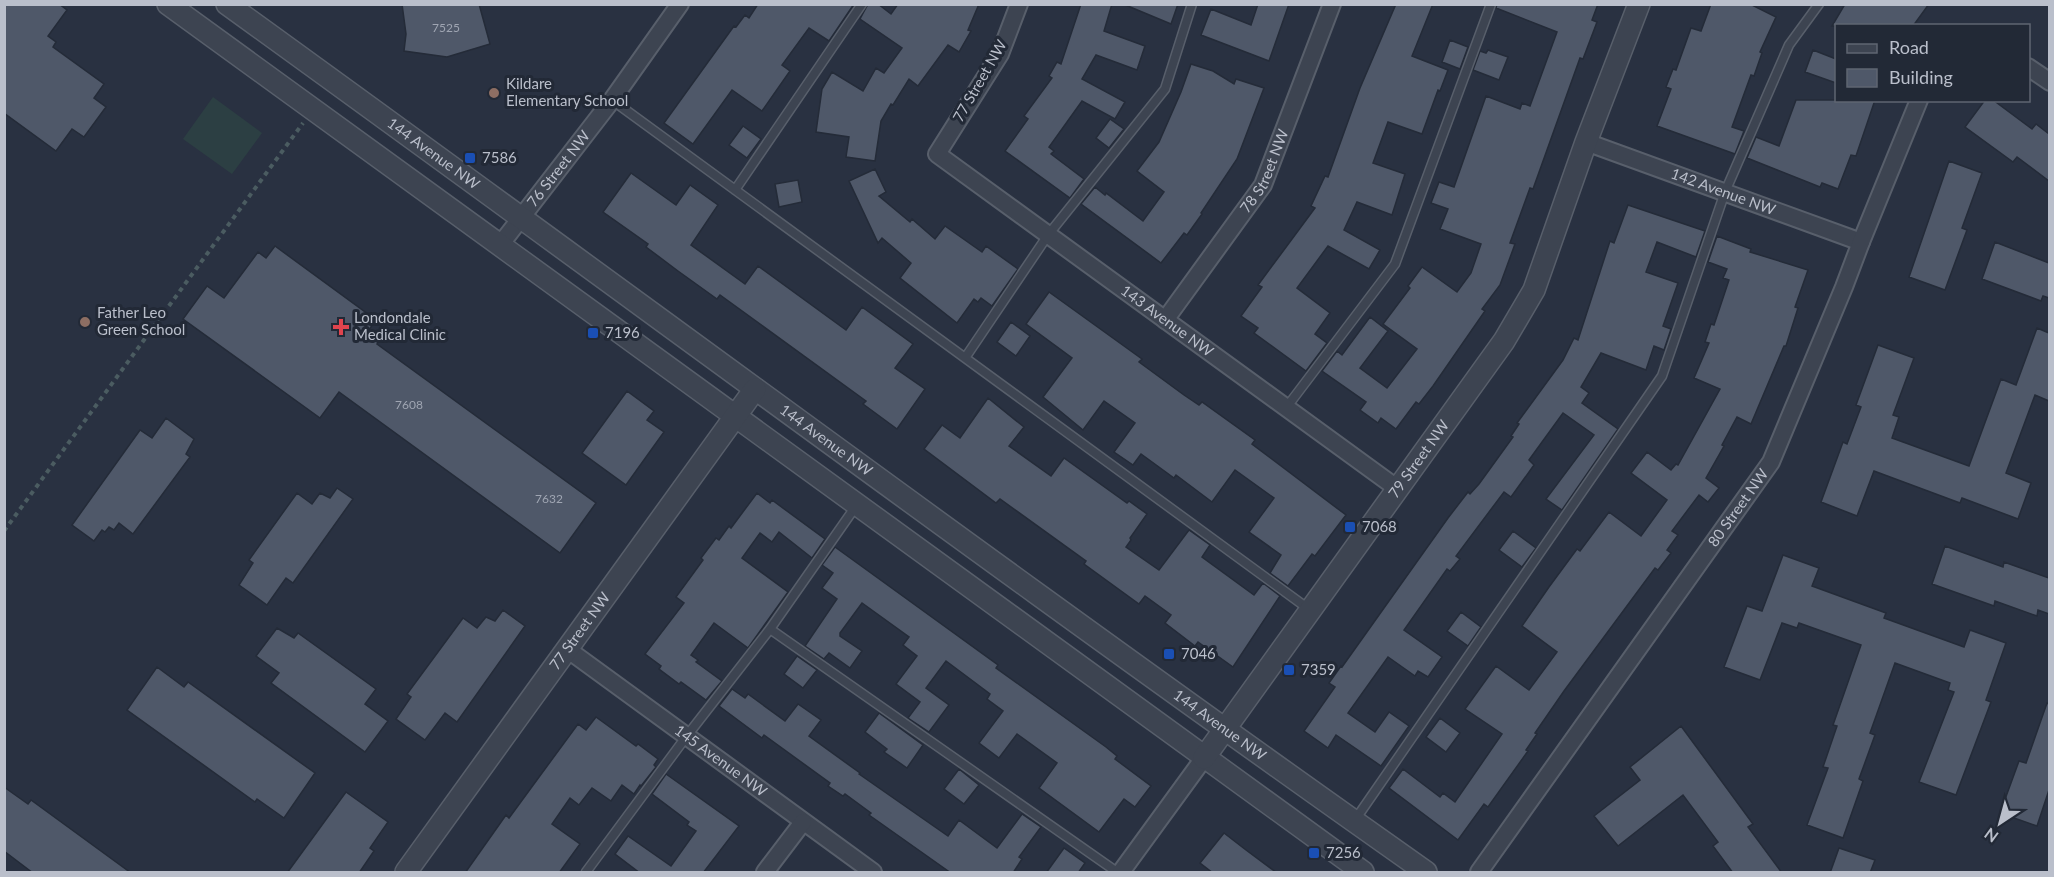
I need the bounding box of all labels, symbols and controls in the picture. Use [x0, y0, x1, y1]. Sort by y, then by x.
house number: 7525 [432, 20, 460, 35]
legend [1835, 24, 2030, 102]
street label: 77 Street NW [948, 36, 1010, 125]
text: Road [1889, 36, 1929, 58]
text: Building [1889, 66, 1953, 88]
place label: Kildare Elementary School [506, 74, 628, 109]
marker: Kildare Elementary School [487, 86, 501, 100]
street label: 144 Avenue NW [384, 113, 484, 193]
street label: 76 Street NW [523, 126, 593, 210]
street label: 78 Street NW [1236, 126, 1292, 216]
place label: 7586 [482, 148, 517, 166]
marker: 7586 [463, 151, 477, 165]
street label: 142 Avenue NW [1669, 164, 1779, 218]
street label: 143 Avenue NW [1118, 281, 1218, 360]
place label: Father Leo Green School [97, 303, 185, 338]
place label: Londondale Medical Clinic [354, 308, 446, 343]
marker: Father Leo Green School [78, 315, 92, 329]
marker: Londondale Medical Clinic [332, 318, 350, 336]
place label: 7196 [605, 323, 640, 341]
marker: 7196 [586, 326, 600, 340]
house number: 7608 [395, 397, 423, 412]
street label: 144 Avenue NW [777, 400, 877, 479]
street label: 79 Street NW [1384, 416, 1452, 501]
street label: 80 Street NW [1704, 464, 1772, 550]
house number: 7632 [535, 491, 563, 506]
place label: 7068 [1362, 517, 1397, 535]
marker: 7068 [1343, 520, 1357, 534]
street label: 77 Street NW [545, 588, 614, 673]
place label: 7046 [1181, 644, 1216, 662]
marker: 7046 [1162, 647, 1176, 661]
place label: 7359 [1301, 660, 1336, 678]
marker: 7359 [1282, 663, 1296, 677]
street label: 144 Avenue NW [1170, 685, 1271, 764]
street label: 145 Avenue NW [671, 720, 771, 800]
north arrow [1970, 793, 2030, 853]
text: N [1980, 824, 2001, 847]
place label: 7256 [1326, 843, 1361, 861]
marker: 7256 [1307, 846, 1321, 860]

